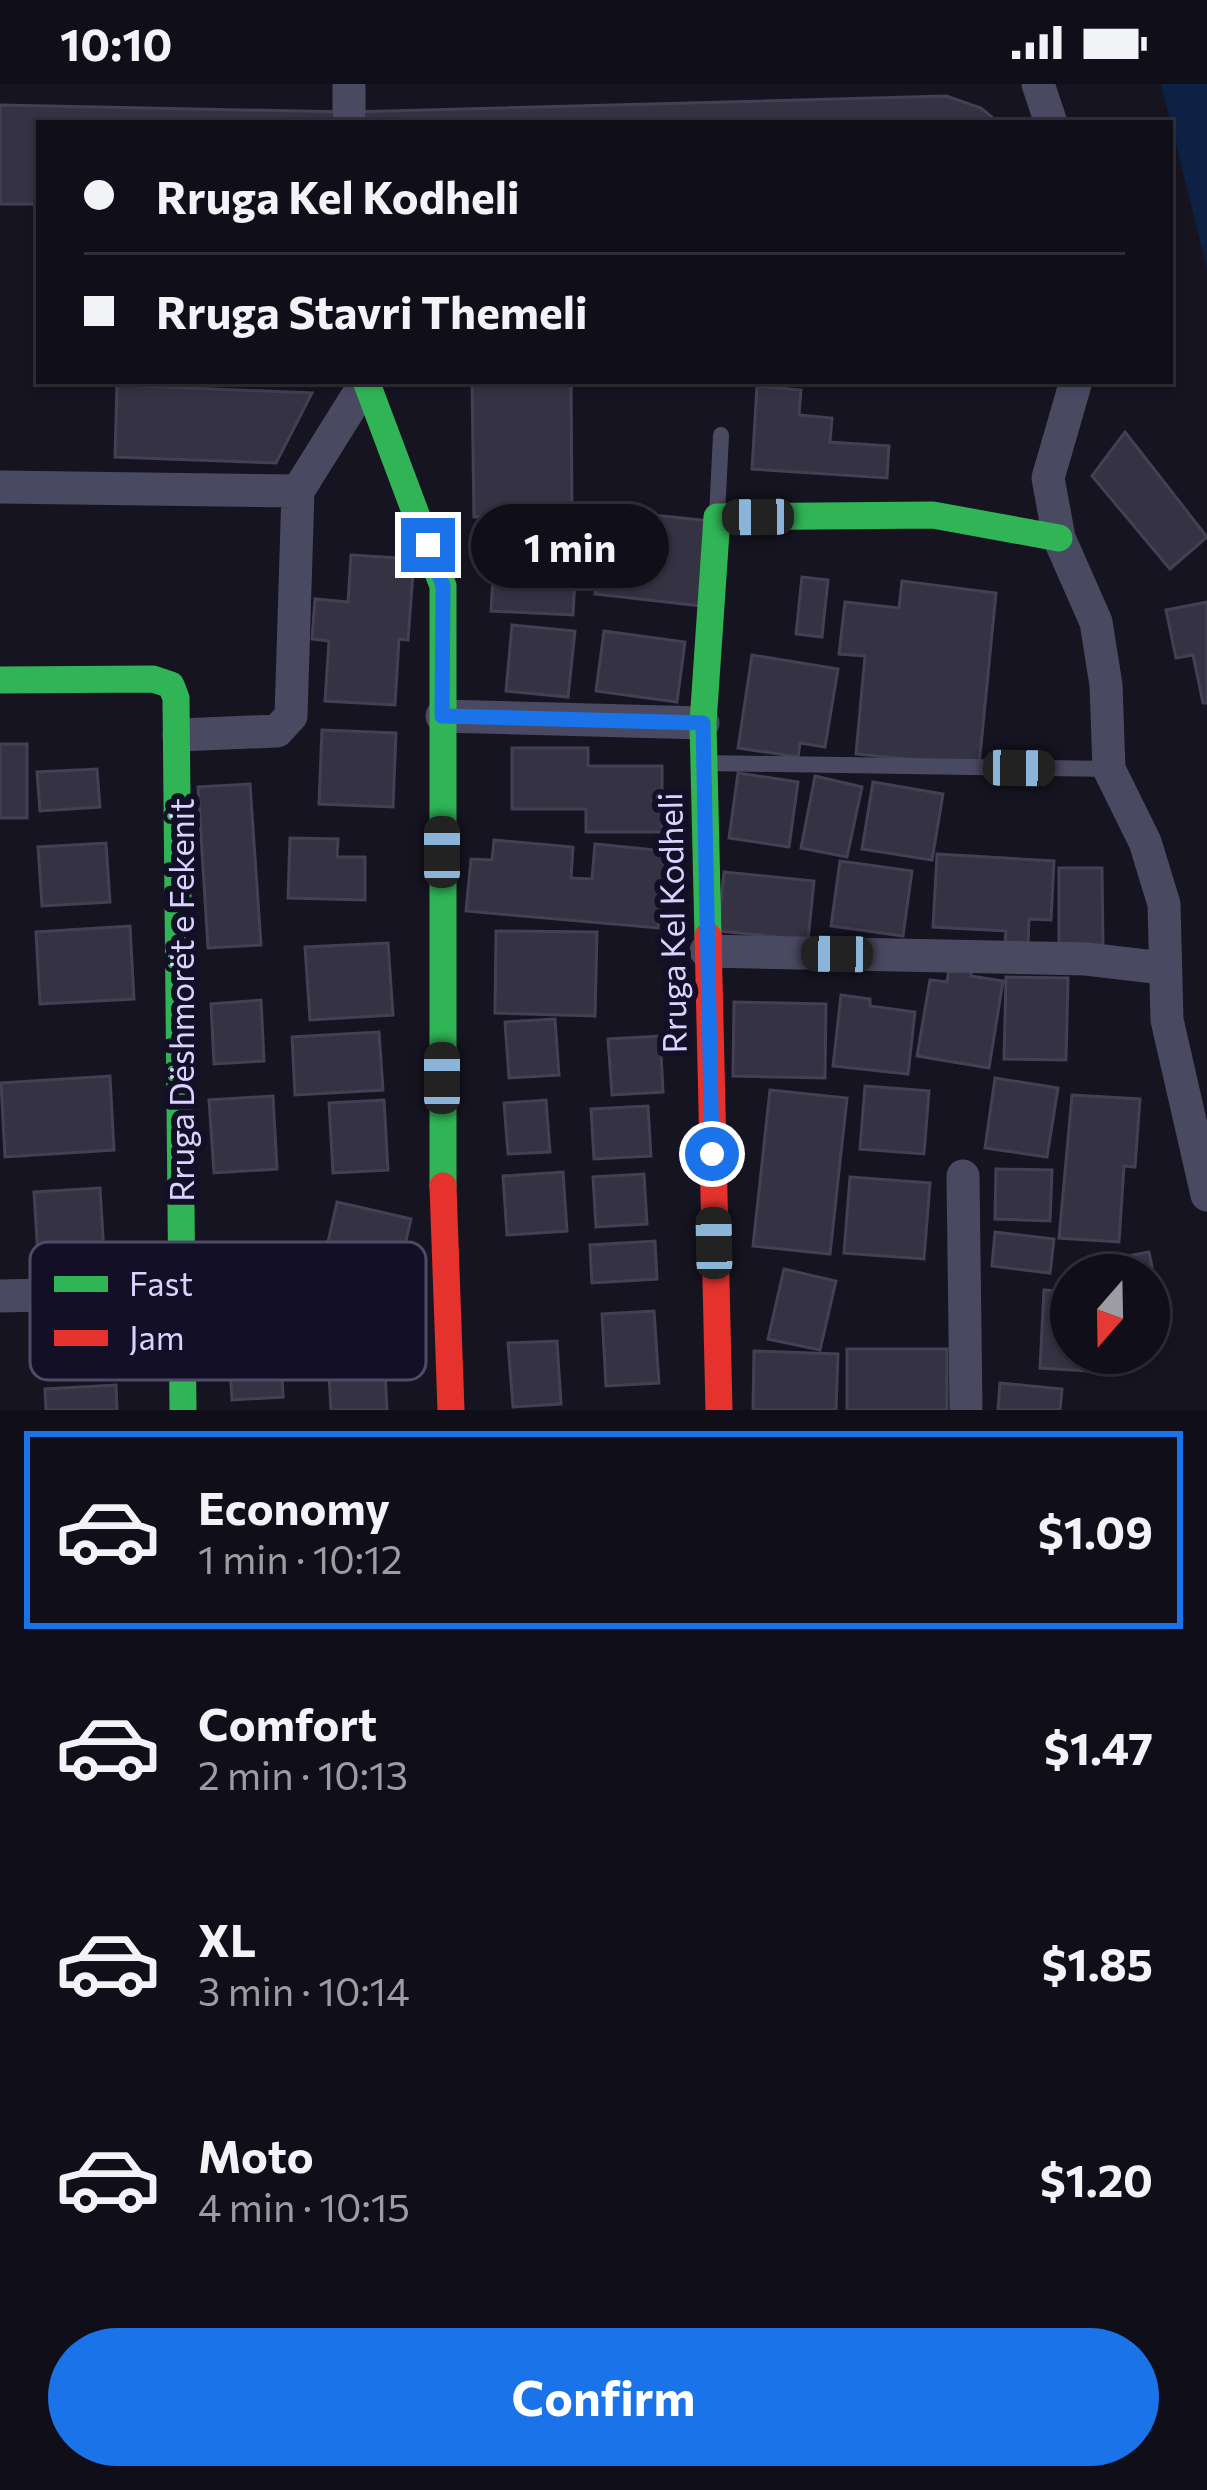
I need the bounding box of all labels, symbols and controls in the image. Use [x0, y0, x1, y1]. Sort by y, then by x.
text: 10:10 [60, 15, 172, 70]
text: Rruga Kel Kodheli [156, 168, 520, 223]
text: Rruga Stavri Themeli [156, 283, 588, 338]
car [722, 498, 794, 536]
callout: 1 min [470, 503, 668, 587]
route end [401, 518, 455, 572]
text: 1 min [524, 522, 616, 570]
car [983, 749, 1055, 787]
street label: Rruga Kel Kodheli [648, 792, 694, 1054]
street label: Rruga Dëshmorët e Fekenit [160, 798, 201, 1202]
car [424, 816, 460, 888]
car [801, 935, 873, 973]
car [424, 1042, 460, 1114]
route start [685, 1127, 739, 1181]
car [695, 1207, 733, 1279]
legend [30, 1242, 426, 1380]
north arrow [1050, 1254, 1170, 1374]
map controls [1050, 1254, 1170, 1374]
text: Fast [129, 1262, 193, 1303]
text: Jam [129, 1316, 185, 1357]
icon: car [54, 1476, 162, 1584]
text: Economy [198, 1479, 390, 1534]
text: $1.09 [1038, 1503, 1153, 1558]
text: 1 min · 10:12 [198, 1534, 402, 1582]
icon: car [54, 1692, 162, 1800]
text: Comfort [198, 1695, 377, 1750]
text: $1.47 [1044, 1719, 1153, 1774]
text: 2 min · 10:13 [198, 1750, 408, 1798]
icon: car [54, 1908, 162, 2016]
text: XL [198, 1911, 256, 1966]
text: $1.85 [1041, 1935, 1153, 1990]
text: 3 min · 10:14 [198, 1966, 410, 2014]
icon: car [54, 2124, 162, 2232]
text: Moto [198, 2127, 314, 2182]
text: $1.20 [1040, 2151, 1153, 2206]
text: 4 min · 10:15 [198, 2182, 410, 2230]
button: Confirm [48, 2328, 1159, 2466]

